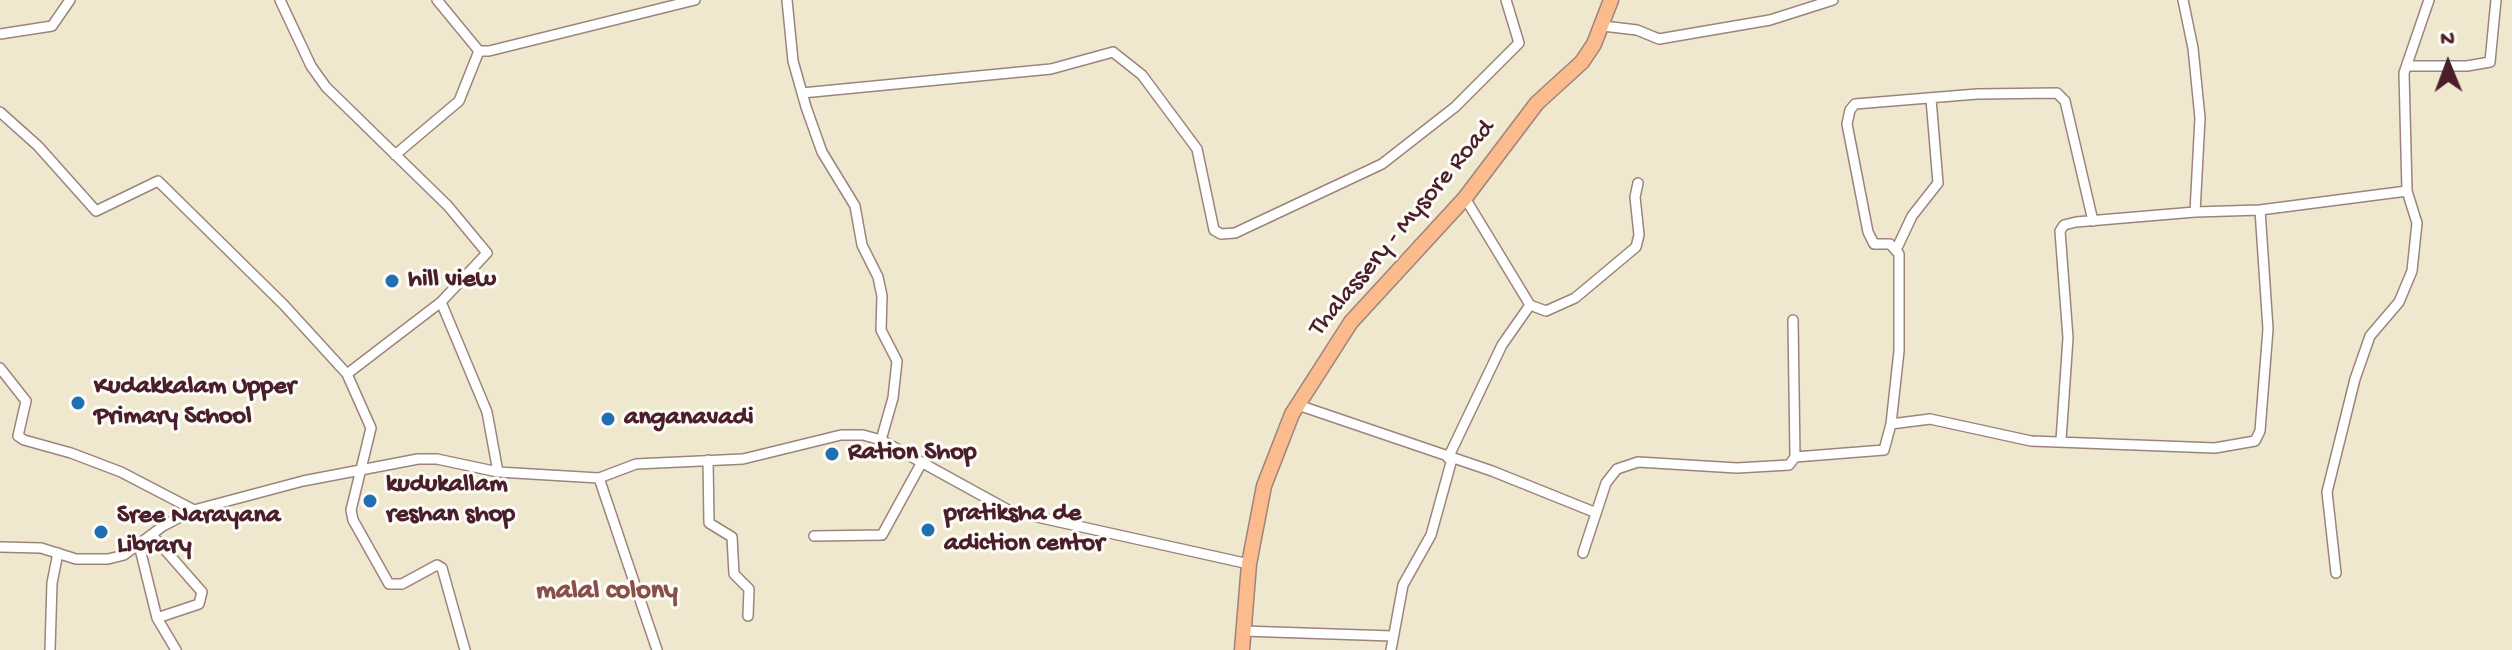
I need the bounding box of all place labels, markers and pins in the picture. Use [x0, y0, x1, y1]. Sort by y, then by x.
place label: hill view [408, 265, 496, 297]
marker: hill view [383, 272, 401, 290]
place label: Kudakkalam Upper Primary School [94, 372, 296, 434]
marker: Kudakkalam Upper Primary School [69, 394, 87, 412]
place label: anganavadi [624, 403, 754, 435]
marker: anganavadi [599, 410, 617, 428]
place label: Ration Shop [848, 438, 977, 470]
marker: Ration Shop [823, 445, 841, 463]
place label: kudukallam reshan shop [386, 470, 515, 532]
marker: kudukallam reshan shop [361, 492, 379, 510]
place label: pratiksha de adiction centor [944, 499, 1104, 560]
place label: Sree Narayana Library [117, 501, 280, 562]
marker: pratiksha de adiction centor [919, 521, 937, 539]
marker: Sree Narayana Library [92, 523, 110, 541]

